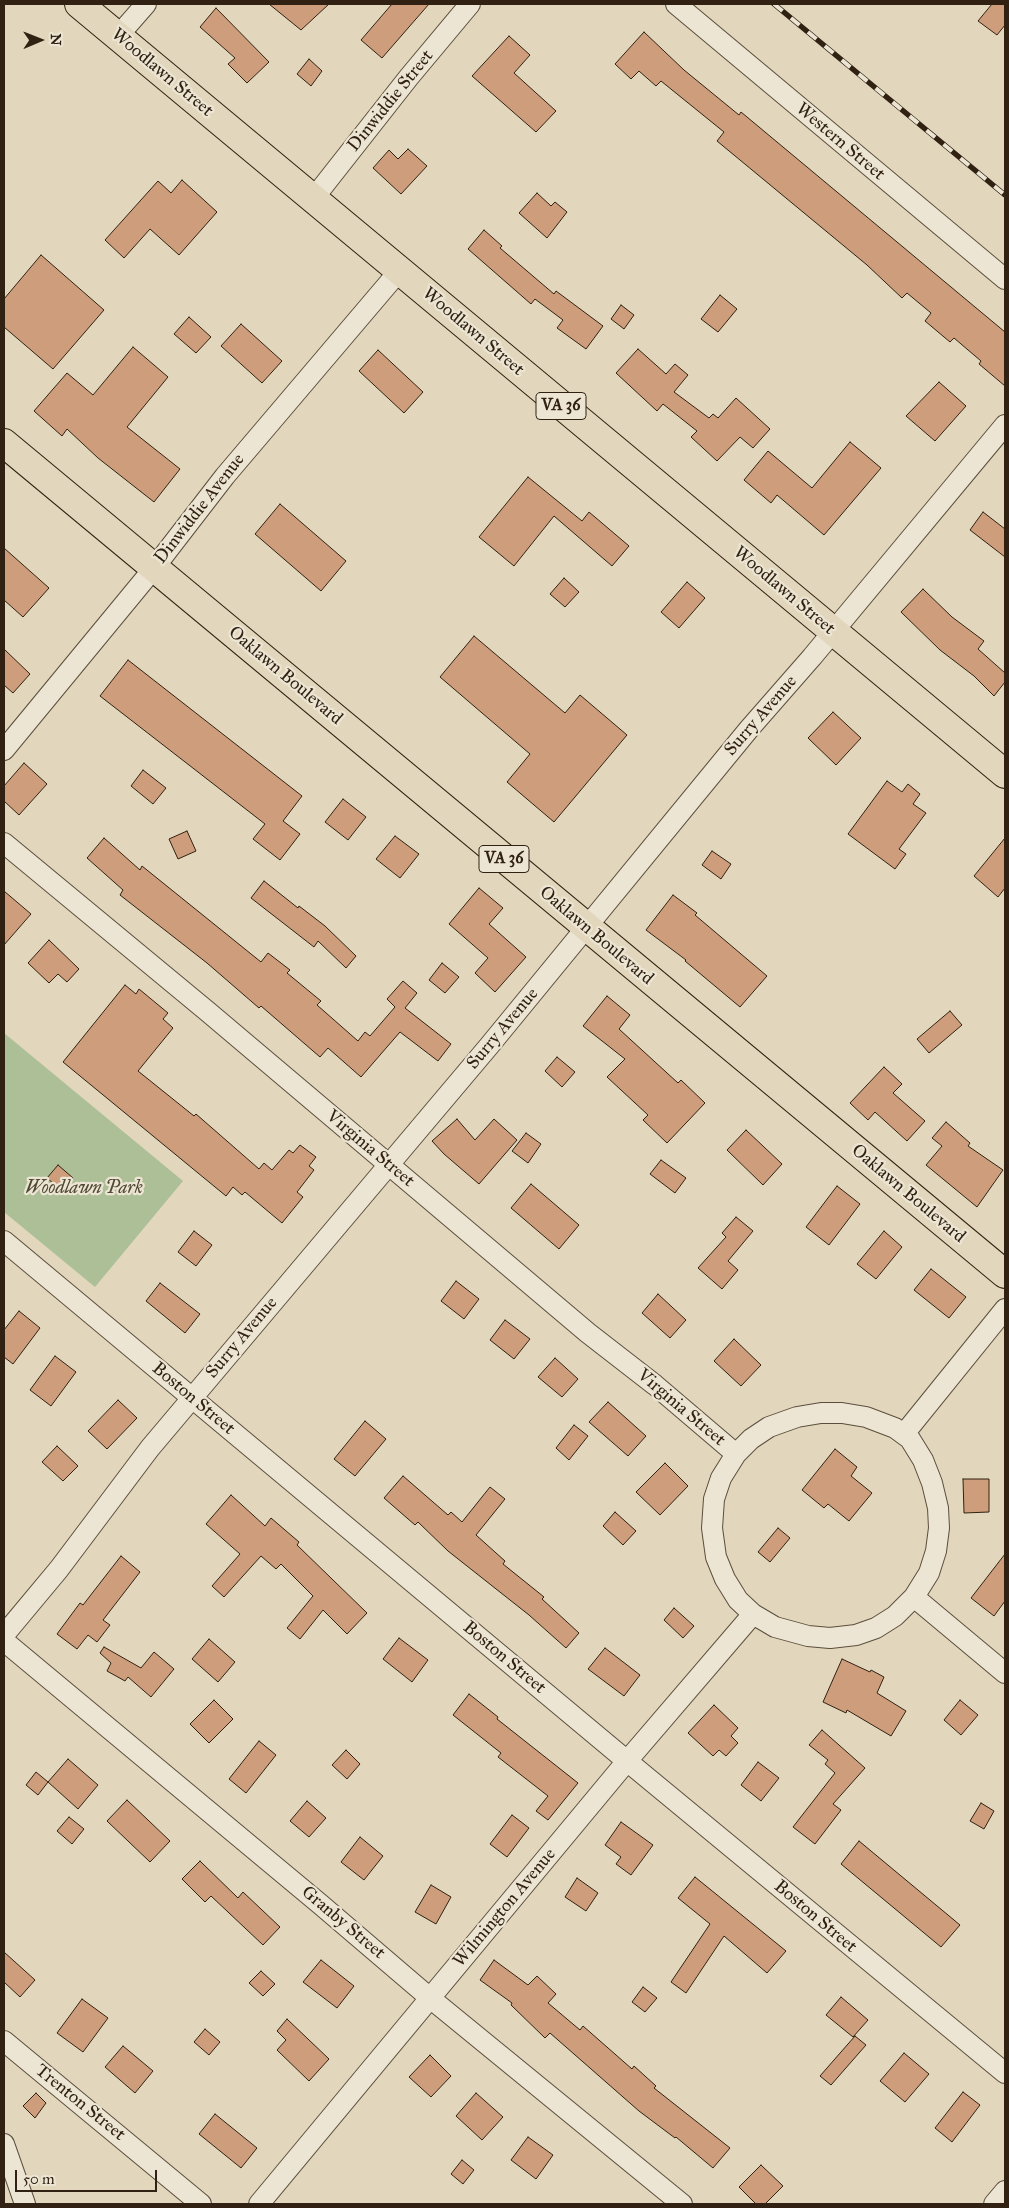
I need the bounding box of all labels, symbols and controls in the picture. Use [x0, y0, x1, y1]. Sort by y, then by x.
north arrow [15, 15, 65, 65]
street label: Woodlawn Street [107, 24, 217, 122]
text: N [47, 34, 64, 46]
street label: Dinwiddie Street [343, 46, 439, 156]
street label: Western Street [791, 99, 889, 185]
street label: Woodlawn Street [418, 283, 528, 381]
road number: VA 36 [536, 392, 586, 420]
street label: Dinwiddie Avenue [150, 450, 250, 568]
street label: Woodlawn Street [729, 542, 839, 640]
street label: Oaklawn Boulevard [224, 622, 346, 730]
street label: Surry Avenue [720, 671, 802, 761]
road number: VA 36 [479, 846, 529, 872]
street label: Oaklawn Boulevard [535, 882, 657, 990]
street label: Surry Avenue [463, 984, 543, 1074]
street label: Virginia Street [322, 1106, 418, 1192]
street label: Oaklawn Boulevard [847, 1140, 969, 1248]
park label: Woodlawn Park [25, 1178, 143, 1200]
street label: Surry Avenue [202, 1293, 282, 1383]
street label: Boston Street [147, 1358, 239, 1440]
street label: Virginia Street [633, 1365, 729, 1451]
street label: Boston Street [458, 1617, 550, 1699]
street label: Wilmington Avenue [449, 1844, 561, 1972]
street label: Boston Street [769, 1876, 861, 1958]
street label: Granby Street [297, 1882, 389, 1964]
street label: Trenton Street [31, 2060, 129, 2146]
scale bar [18, 2160, 160, 2192]
text: 50 m [23, 2170, 55, 2188]

